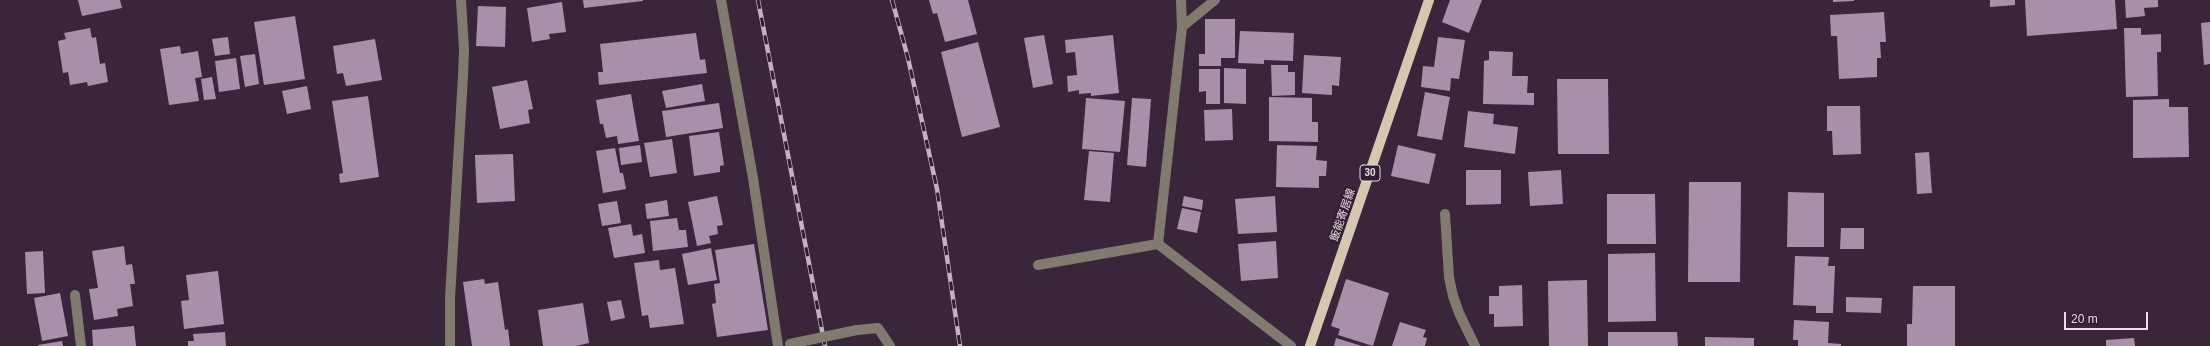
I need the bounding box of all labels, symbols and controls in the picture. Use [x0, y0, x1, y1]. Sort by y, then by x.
road number: 30 [1360, 165, 1380, 181]
street label: 飯能寄居線 [1328, 187, 1358, 243]
scale bar [2066, 304, 2150, 330]
text: 20 m [2071, 312, 2098, 326]

